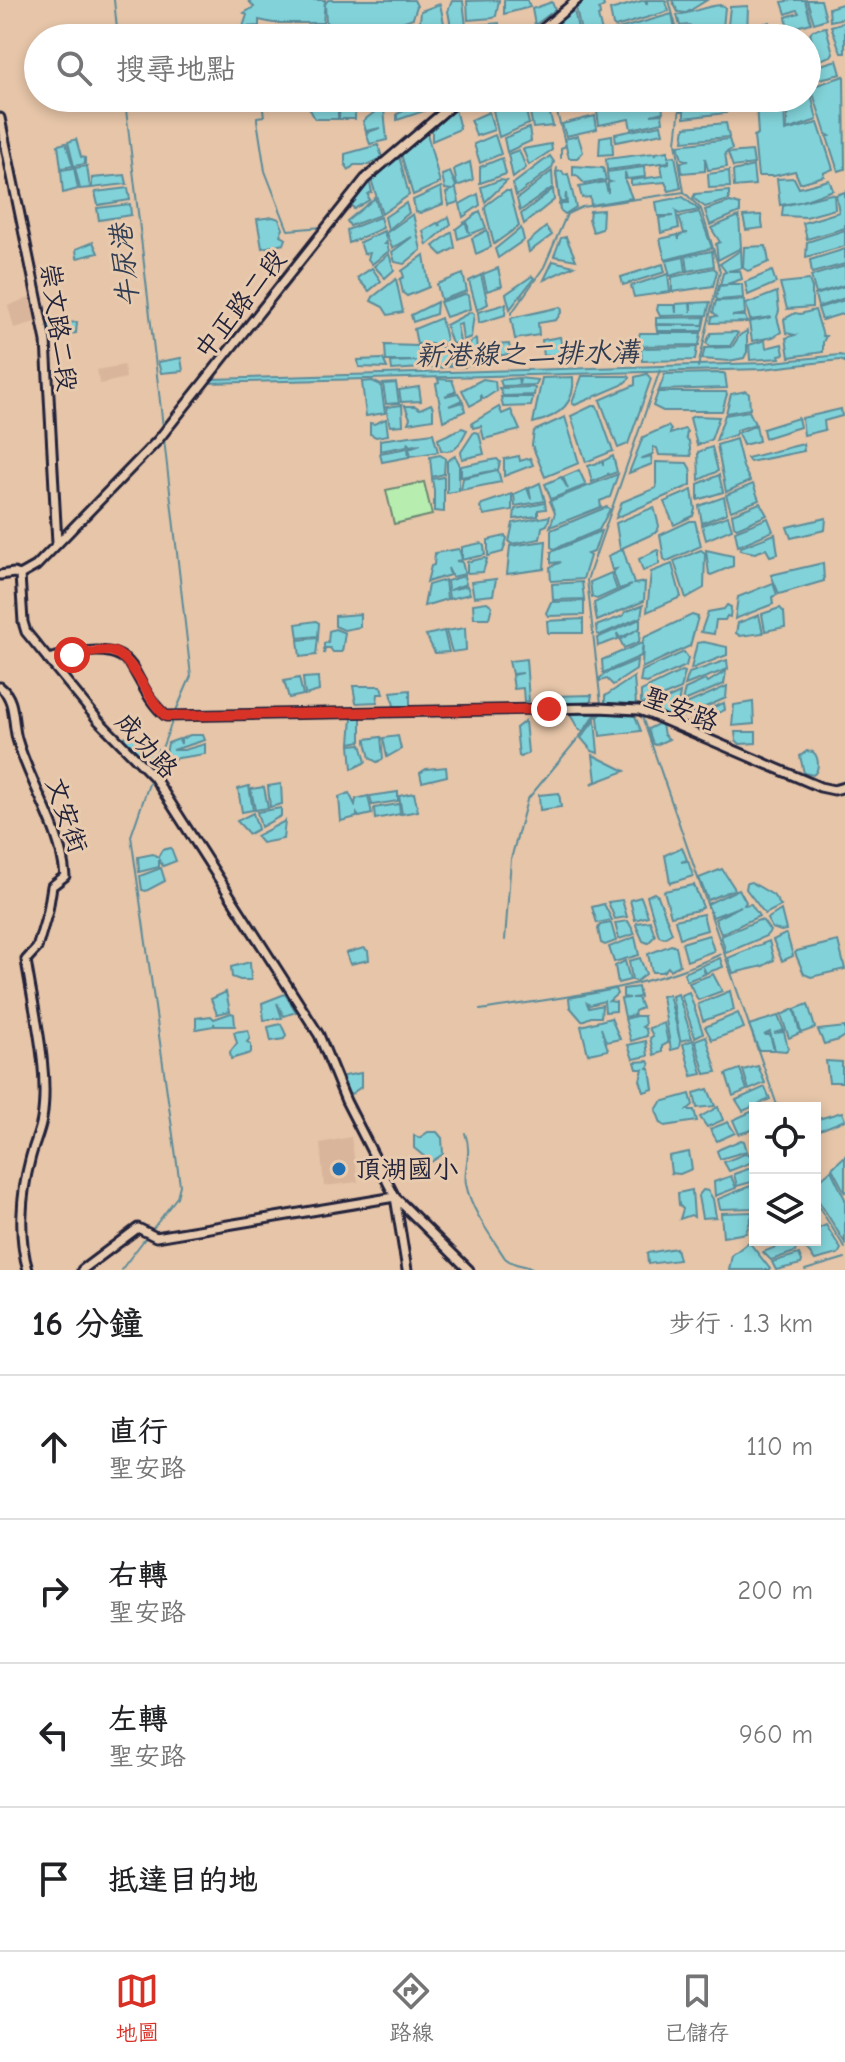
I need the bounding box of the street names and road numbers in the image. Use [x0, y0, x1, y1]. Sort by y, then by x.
street label: 中正路二段 [189, 244, 293, 365]
street label: 崇文路二段 [34, 261, 82, 394]
street label: 聖安路 [639, 682, 722, 738]
street label: 成功路 [109, 707, 184, 785]
street label: 文安街 [39, 774, 93, 857]

